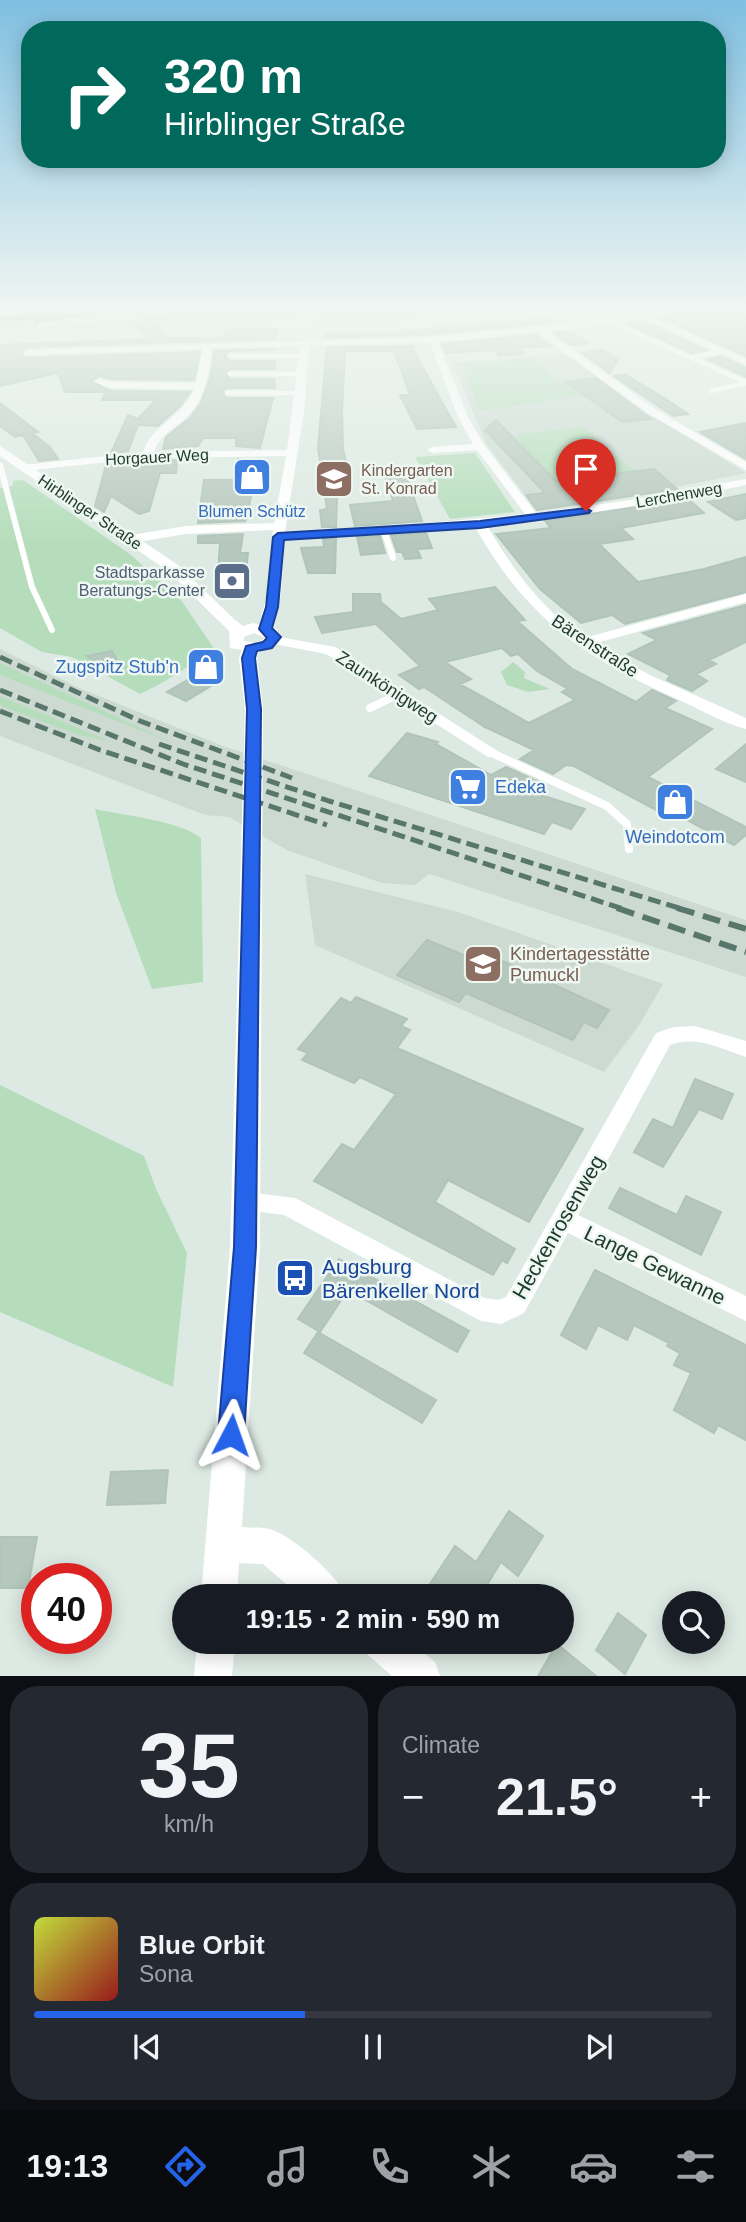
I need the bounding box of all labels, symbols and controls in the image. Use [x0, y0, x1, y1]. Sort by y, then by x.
icon: right [49, 49, 140, 140]
text: 320 m [164, 49, 303, 103]
text: Hirblinger Straße [164, 106, 406, 142]
pin [556, 439, 616, 511]
street label: Horgauer Weg [105, 446, 209, 468]
icon: arrive [567, 450, 605, 488]
shop icon: Blumen Schütz [231, 456, 273, 498]
school or university icon: Kindergarten St. Konrad [313, 458, 355, 500]
place label: Kindergarten St. Konrad [361, 462, 453, 497]
street label: Hirblinger Straße [35, 471, 145, 553]
street label: Lerchenweg [635, 479, 723, 511]
place label: Blumen Schütz [198, 503, 306, 520]
bank icon: Stadtsparkasse Beratungs-Center [211, 560, 253, 602]
place label: Stadtsparkasse Beratungs-Center [79, 564, 206, 599]
street label: Bärenstraße [548, 611, 642, 681]
shop icon: Zugspitz Stub'n [185, 646, 227, 688]
street label: Zaunkönigweg [332, 647, 442, 727]
place label: Zugspitz Stub'n [55, 657, 179, 677]
supermarket icon: Edeka [447, 766, 489, 808]
place label: Edeka [495, 777, 547, 797]
shop icon: Weindotcom [654, 781, 696, 823]
place label: Weindotcom [625, 827, 725, 847]
school or university icon: Kindertagesstätte Pumuckl [462, 943, 504, 985]
place label: Kindertagesstätte Pumuckl [510, 944, 650, 985]
street label: Heckenrosenweg [507, 1151, 609, 1303]
street label: Lange Gewanne [581, 1221, 729, 1309]
place label: Augsburg Bärenkeller Nord [322, 1255, 480, 1302]
bus stop icon: Augsburg Bärenkeller Nord [274, 1257, 316, 1299]
position arrow [194, 1398, 268, 1472]
speed limit sign: 40 [21, 1563, 112, 1654]
map controls [662, 1591, 725, 1654]
button: search [662, 1591, 725, 1654]
text: 19:15 · 2 min · 590 m [246, 1604, 500, 1634]
text: 35 [138, 1715, 240, 1816]
text: Climate [402, 1732, 480, 1758]
text: 21.5° [496, 1768, 618, 1826]
text: − [402, 1776, 424, 1818]
text: + [690, 1776, 712, 1818]
text: km/h [164, 1811, 214, 1837]
text: Blue Orbit [139, 1930, 265, 1960]
text: Sona [139, 1961, 193, 1987]
icon: previous [128, 2028, 166, 2066]
icon: pause [354, 2028, 392, 2066]
icon: next [580, 2028, 618, 2066]
icon: directions [161, 2142, 210, 2191]
icon: music [263, 2142, 312, 2191]
icon: phone [365, 2142, 414, 2191]
icon: climate [467, 2142, 516, 2191]
icon: car [569, 2142, 618, 2191]
icon: filters [671, 2142, 720, 2191]
text: 19:13 [26, 2148, 108, 2184]

